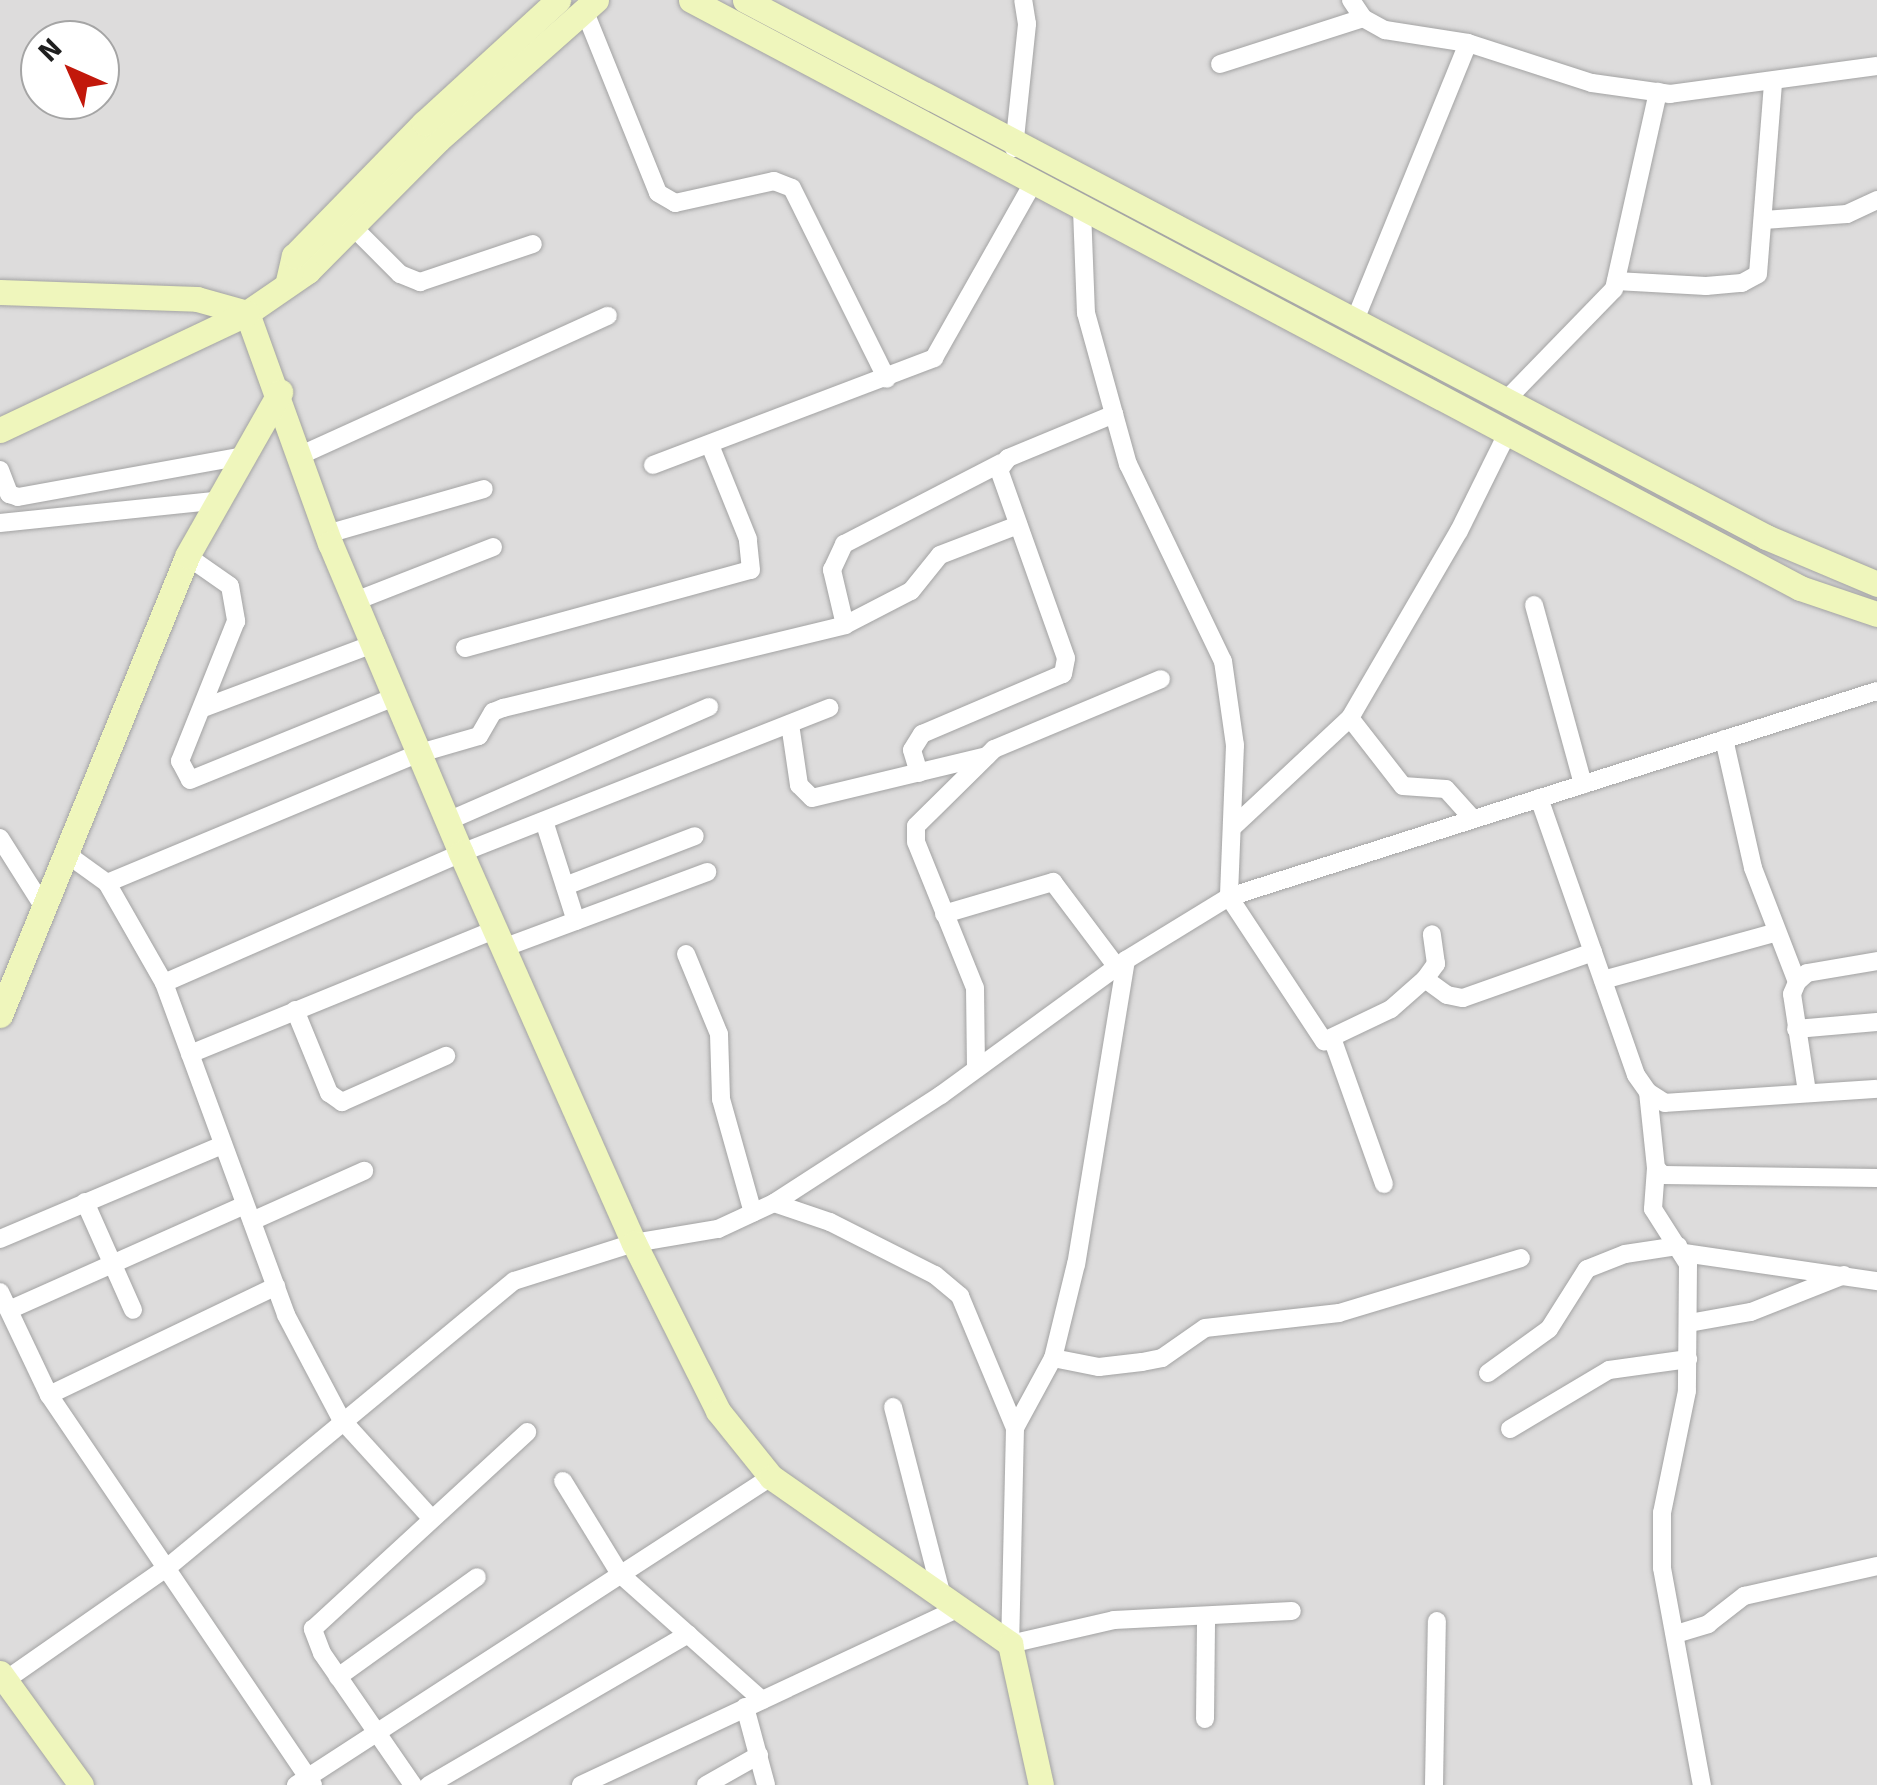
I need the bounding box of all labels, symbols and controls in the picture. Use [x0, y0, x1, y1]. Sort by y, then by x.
north arrow [20, 20, 120, 120]
text: N [31, 31, 69, 69]

